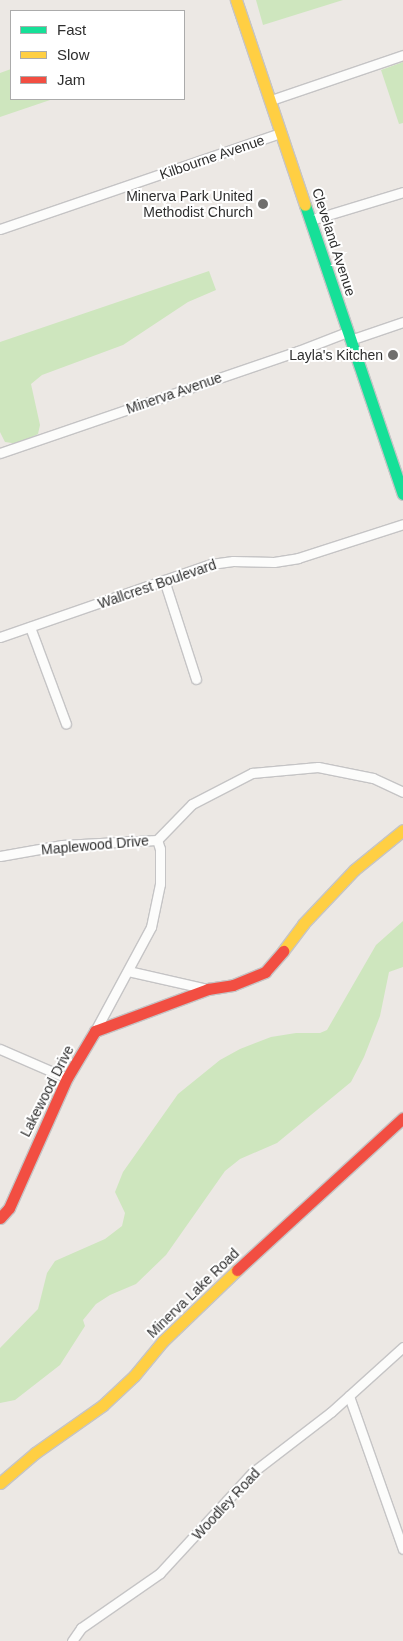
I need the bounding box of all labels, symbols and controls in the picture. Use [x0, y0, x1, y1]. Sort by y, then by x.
legend [10, 10, 185, 100]
text: Fast [57, 21, 86, 38]
text: Slow [57, 46, 90, 63]
text: Jam [57, 71, 85, 88]
street label: Kilbourne Avenue [157, 131, 267, 183]
street label: Cleveland Avenue [308, 185, 360, 299]
place label: Minerva Park United Methodist Church [126, 188, 253, 220]
marker: Minerva Park United Methodist Church [257, 198, 269, 210]
place label: Layla's Kitchen [289, 347, 383, 363]
marker: Layla's Kitchen [387, 349, 399, 361]
street label: Minerva Avenue [124, 369, 224, 417]
street label: Wallcrest Boulevard [96, 556, 218, 612]
street label: Maplewood Drive [40, 832, 150, 858]
street label: Lakewood Drive [17, 1042, 77, 1140]
street label: Minerva Lake Road [144, 1245, 242, 1341]
street label: Woodley Road [189, 1465, 263, 1543]

